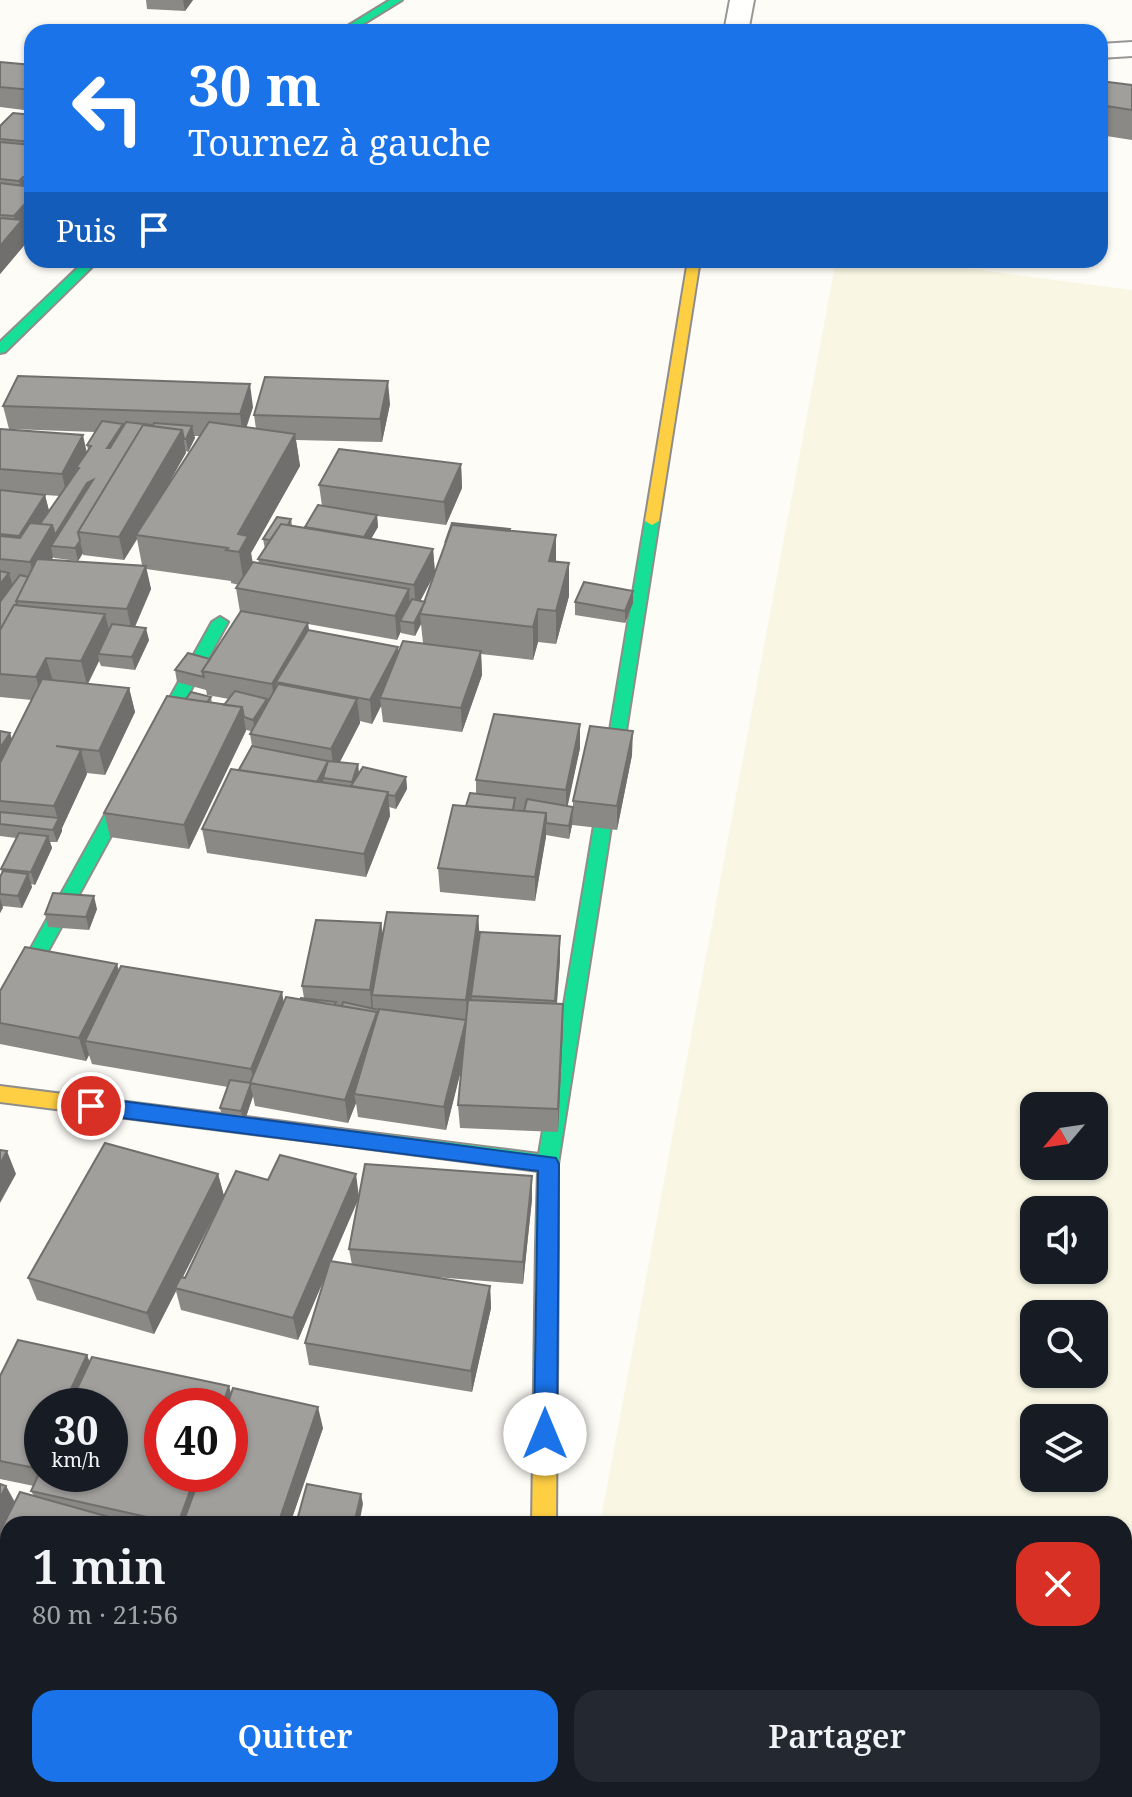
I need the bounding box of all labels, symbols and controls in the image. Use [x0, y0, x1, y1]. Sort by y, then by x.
text: 30 m [188, 46, 321, 122]
icon: left [56, 56, 160, 160]
text: Tournez à gauche [188, 118, 491, 167]
icon: arrive [132, 208, 176, 252]
text: Puis [56, 210, 116, 251]
pin [57, 1072, 125, 1140]
icon: arrive [69, 1084, 113, 1128]
north arrow [1020, 1092, 1108, 1180]
map controls [1020, 1092, 1108, 1492]
button: sound [1020, 1196, 1108, 1284]
button: search [1020, 1300, 1108, 1388]
speed limit sign: 40 [144, 1388, 248, 1492]
position arrow [503, 1392, 587, 1476]
text: 30 [53, 1402, 99, 1457]
button: layers [1020, 1404, 1108, 1492]
text: km/h [51, 1446, 101, 1473]
text: 1 min [32, 1533, 166, 1598]
button: close [1016, 1542, 1100, 1626]
text: 80 m · 21:56 [32, 1596, 178, 1632]
button: Quitter [32, 1690, 558, 1782]
button: Partager [574, 1690, 1100, 1782]

